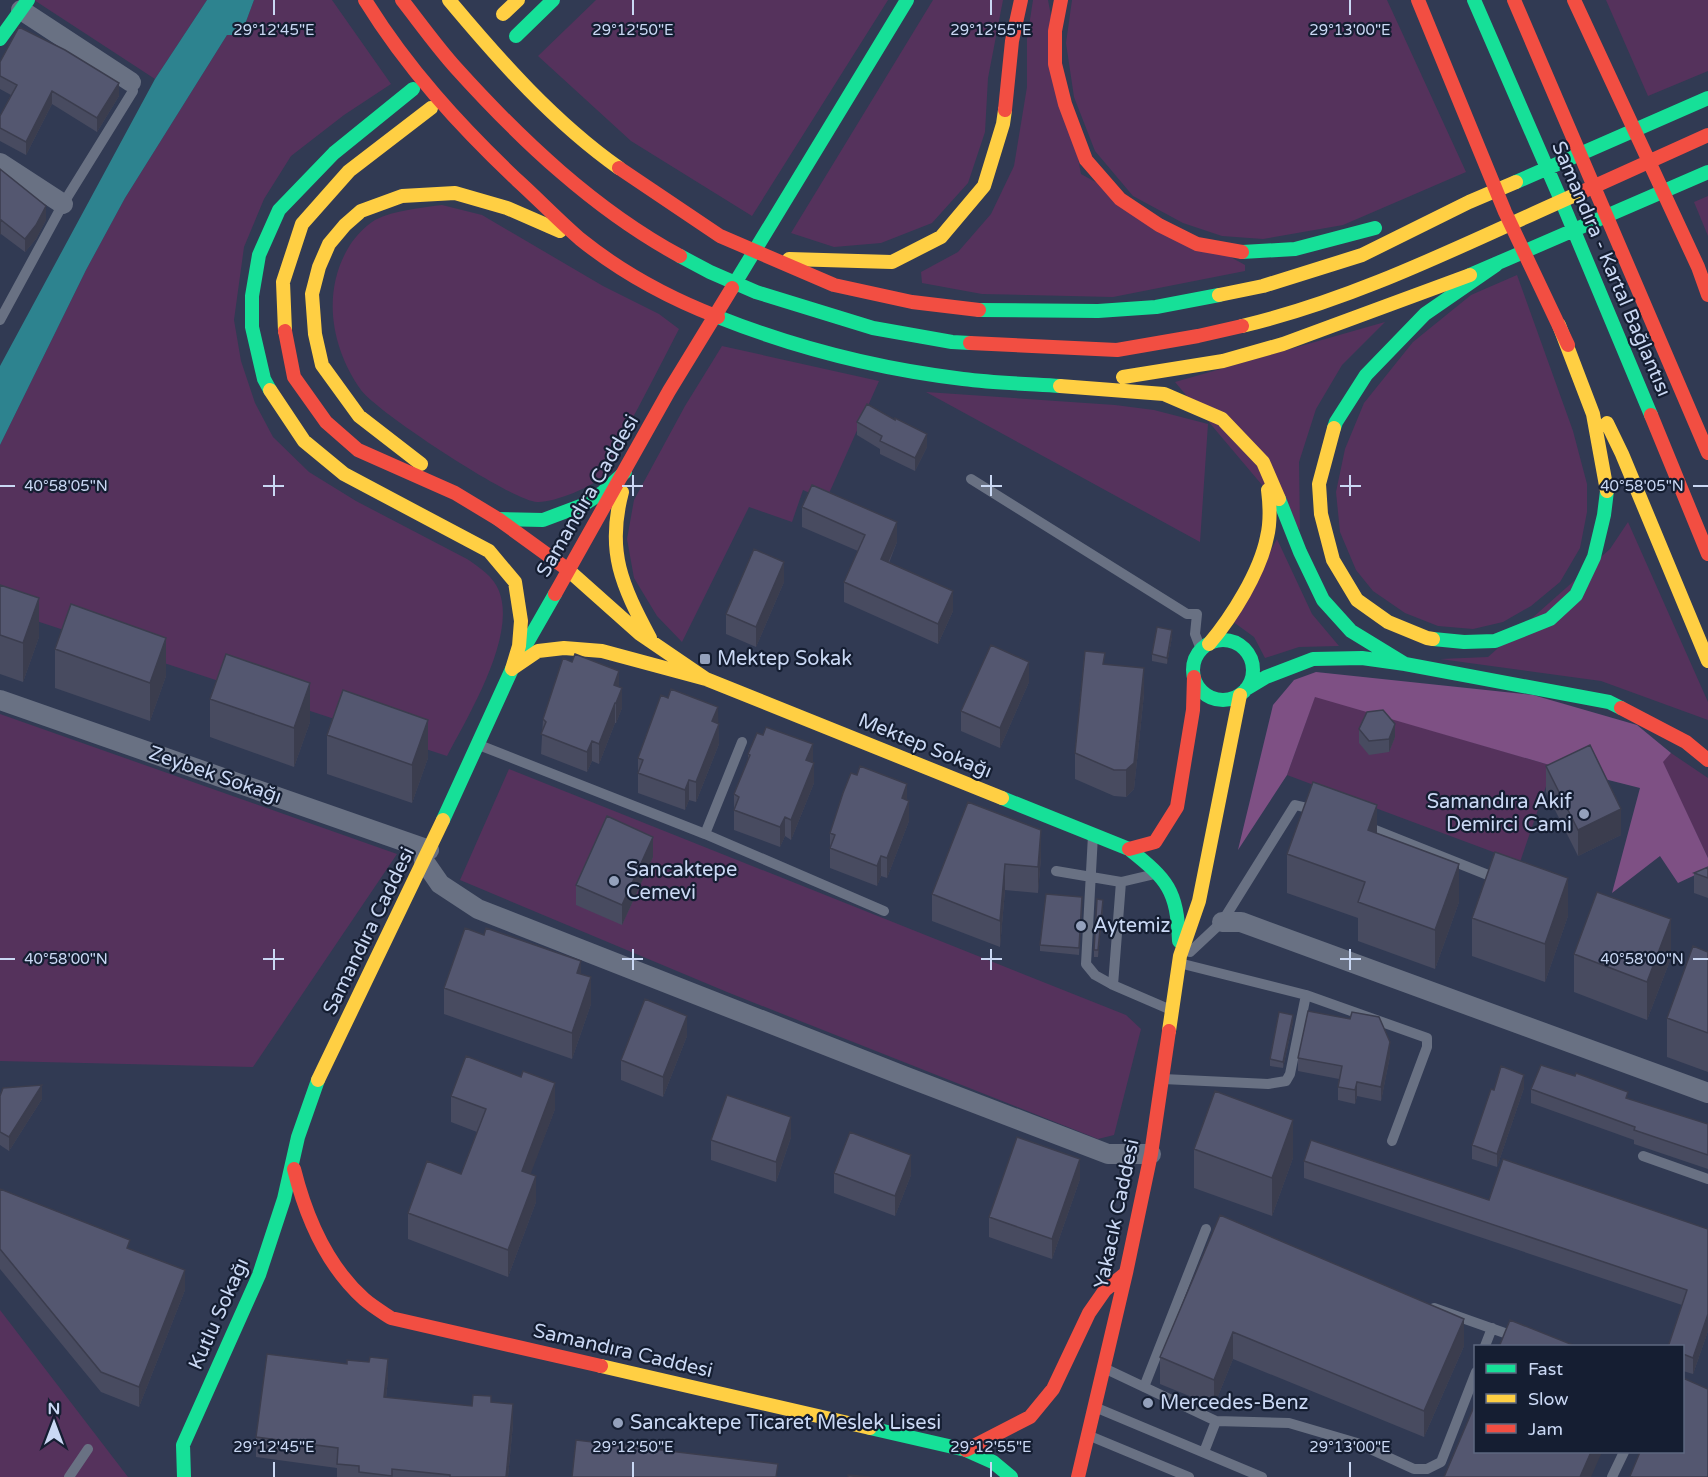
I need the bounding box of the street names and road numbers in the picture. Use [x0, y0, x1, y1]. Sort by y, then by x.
street label: Samandıra - Kartal Bağlantısı [1546, 138, 1676, 400]
street label: Samandıra Caddesi [532, 411, 644, 581]
street label: Mektep Sokağı [855, 708, 995, 784]
street label: Zeybek Sokağı [145, 741, 285, 809]
street label: Samandıra Caddesi [318, 843, 420, 1019]
street label: Yakacık Caddesi [1089, 1137, 1145, 1291]
street label: Kutlu Sokağı [184, 1254, 254, 1374]
street label: Samandıra Caddesi [531, 1319, 715, 1383]

